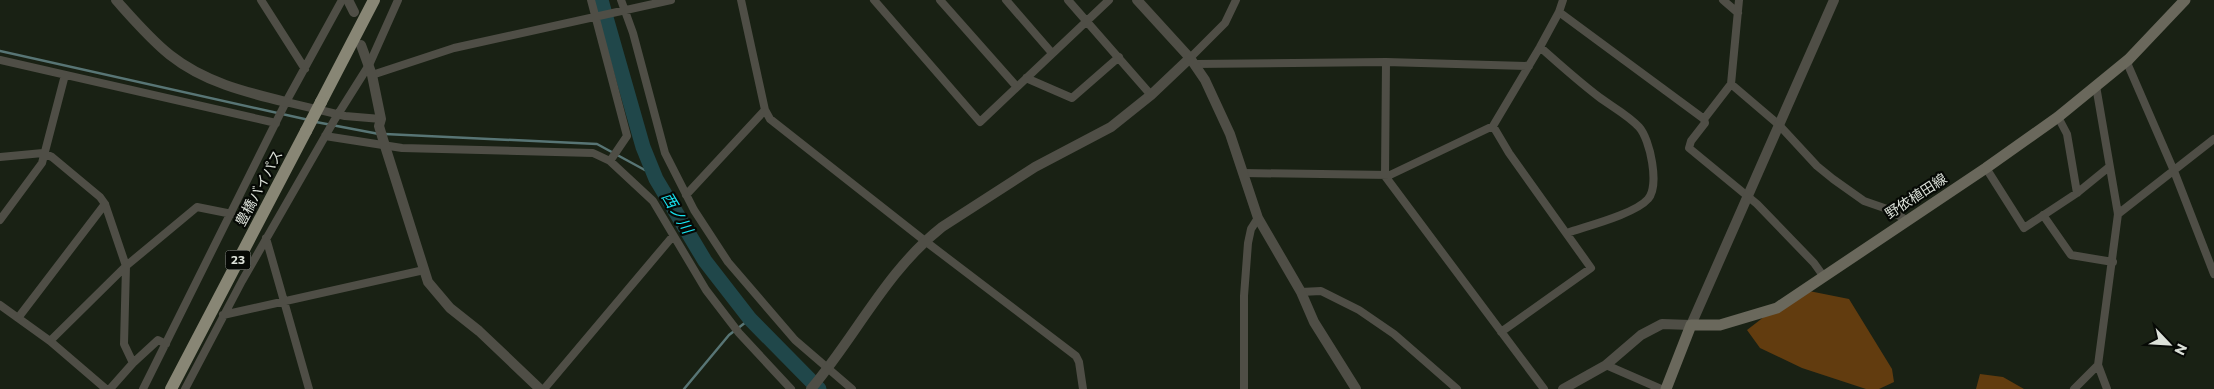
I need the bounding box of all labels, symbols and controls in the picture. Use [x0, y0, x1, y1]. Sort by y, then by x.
street label: 豊橋バイパス [231, 147, 286, 229]
street label: 野依植田線 [1882, 169, 1950, 222]
water label: 西ノ川 [659, 189, 698, 238]
road number: 23 [226, 250, 250, 270]
north arrow [2144, 319, 2194, 369]
text: N [2171, 341, 2191, 358]

